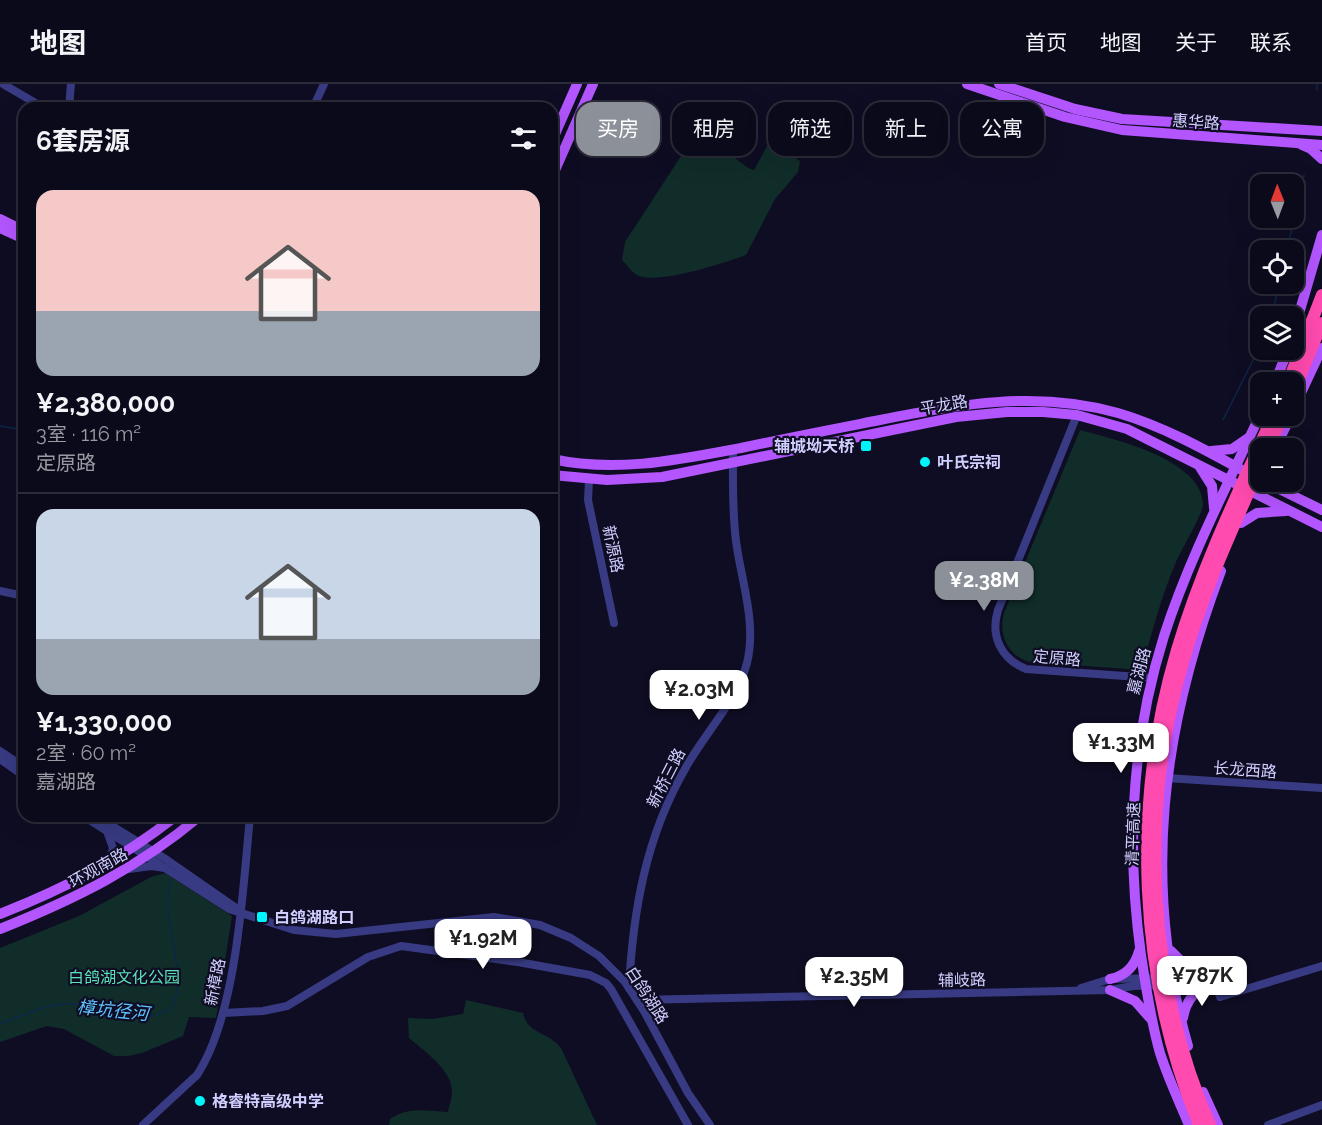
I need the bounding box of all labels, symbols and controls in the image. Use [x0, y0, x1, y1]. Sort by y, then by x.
text: 地图 [30, 27, 86, 60]
text: 首页 [1025, 30, 1067, 55]
text: 地图 [1100, 30, 1142, 55]
text: 关于 [1175, 30, 1217, 55]
text: 联系 [1250, 30, 1292, 55]
chip: 买房 [576, 102, 660, 156]
chip: 租房 [672, 102, 756, 156]
chip: 筛选 [768, 102, 852, 156]
chip: 新上 [864, 102, 948, 156]
chip: 公寓 [960, 102, 1044, 156]
street label: 惠华路 [1171, 111, 1221, 133]
icon: filters [507, 122, 540, 155]
text: 6套房源 [36, 126, 130, 156]
north arrow [1250, 174, 1304, 228]
map controls [1250, 174, 1304, 492]
icon: home [234, 229, 342, 337]
button: locate [1250, 240, 1304, 294]
button: layers [1250, 306, 1304, 360]
button: + [1250, 372, 1304, 426]
text: ¥2,380,000 [36, 388, 175, 418]
street label: 平龙路 [919, 391, 969, 419]
text: 3室 · 116 m² [36, 422, 141, 446]
place label: 辅城坳天桥 [774, 437, 855, 456]
button: − [1250, 438, 1304, 492]
marker: 辅城坳天桥 [859, 439, 873, 453]
text: 定原路 [36, 451, 96, 475]
place label: 叶氏宗祠 [937, 453, 1001, 472]
marker: 叶氏宗祠 [918, 455, 932, 469]
street label: 新源路 [599, 524, 627, 574]
icon: home [234, 548, 342, 656]
pin: ¥2.38M [935, 561, 1033, 612]
text: ¥2.38M [949, 568, 1019, 592]
street label: 嘉湖路 [1124, 645, 1154, 697]
street label: 定原路 [1032, 646, 1082, 670]
pin: ¥2.03M [650, 670, 748, 721]
text: ¥2.03M [664, 677, 734, 701]
text: ¥1,330,000 [36, 707, 172, 737]
pin: ¥1.33M [1072, 723, 1170, 774]
text: ¥1.33M [1087, 730, 1155, 754]
text: 2室 · 60 m² [36, 741, 136, 765]
street label: 新桥三路 [643, 745, 689, 811]
street label: 长龙西路 [1212, 758, 1278, 782]
text: 嘉湖路 [36, 770, 96, 794]
street label: 清平高速 [1122, 802, 1144, 866]
street label: 环观南路 [65, 844, 131, 892]
place label: 白鸽湖路口 [274, 908, 354, 927]
marker: 白鸽湖路口 [255, 910, 269, 924]
pin: ¥1.92M [434, 919, 532, 970]
text: ¥1.92M [449, 926, 517, 950]
pin: ¥787K [1160, 956, 1244, 1007]
street label: 新樟路 [201, 957, 229, 1007]
pin: ¥2.35M [805, 957, 903, 1008]
street label: 白鸽湖路 [622, 963, 672, 1027]
text: ¥787K [1171, 963, 1233, 987]
text: ¥2.35M [819, 964, 889, 988]
park label: 白鸽湖文化公园 [68, 968, 180, 987]
street label: 辅岐路 [938, 970, 986, 990]
water label: 樟坑径河 [76, 996, 153, 1025]
place label: 格睿特高级中学 [212, 1092, 324, 1111]
marker: 格睿特高级中学 [193, 1094, 207, 1108]

